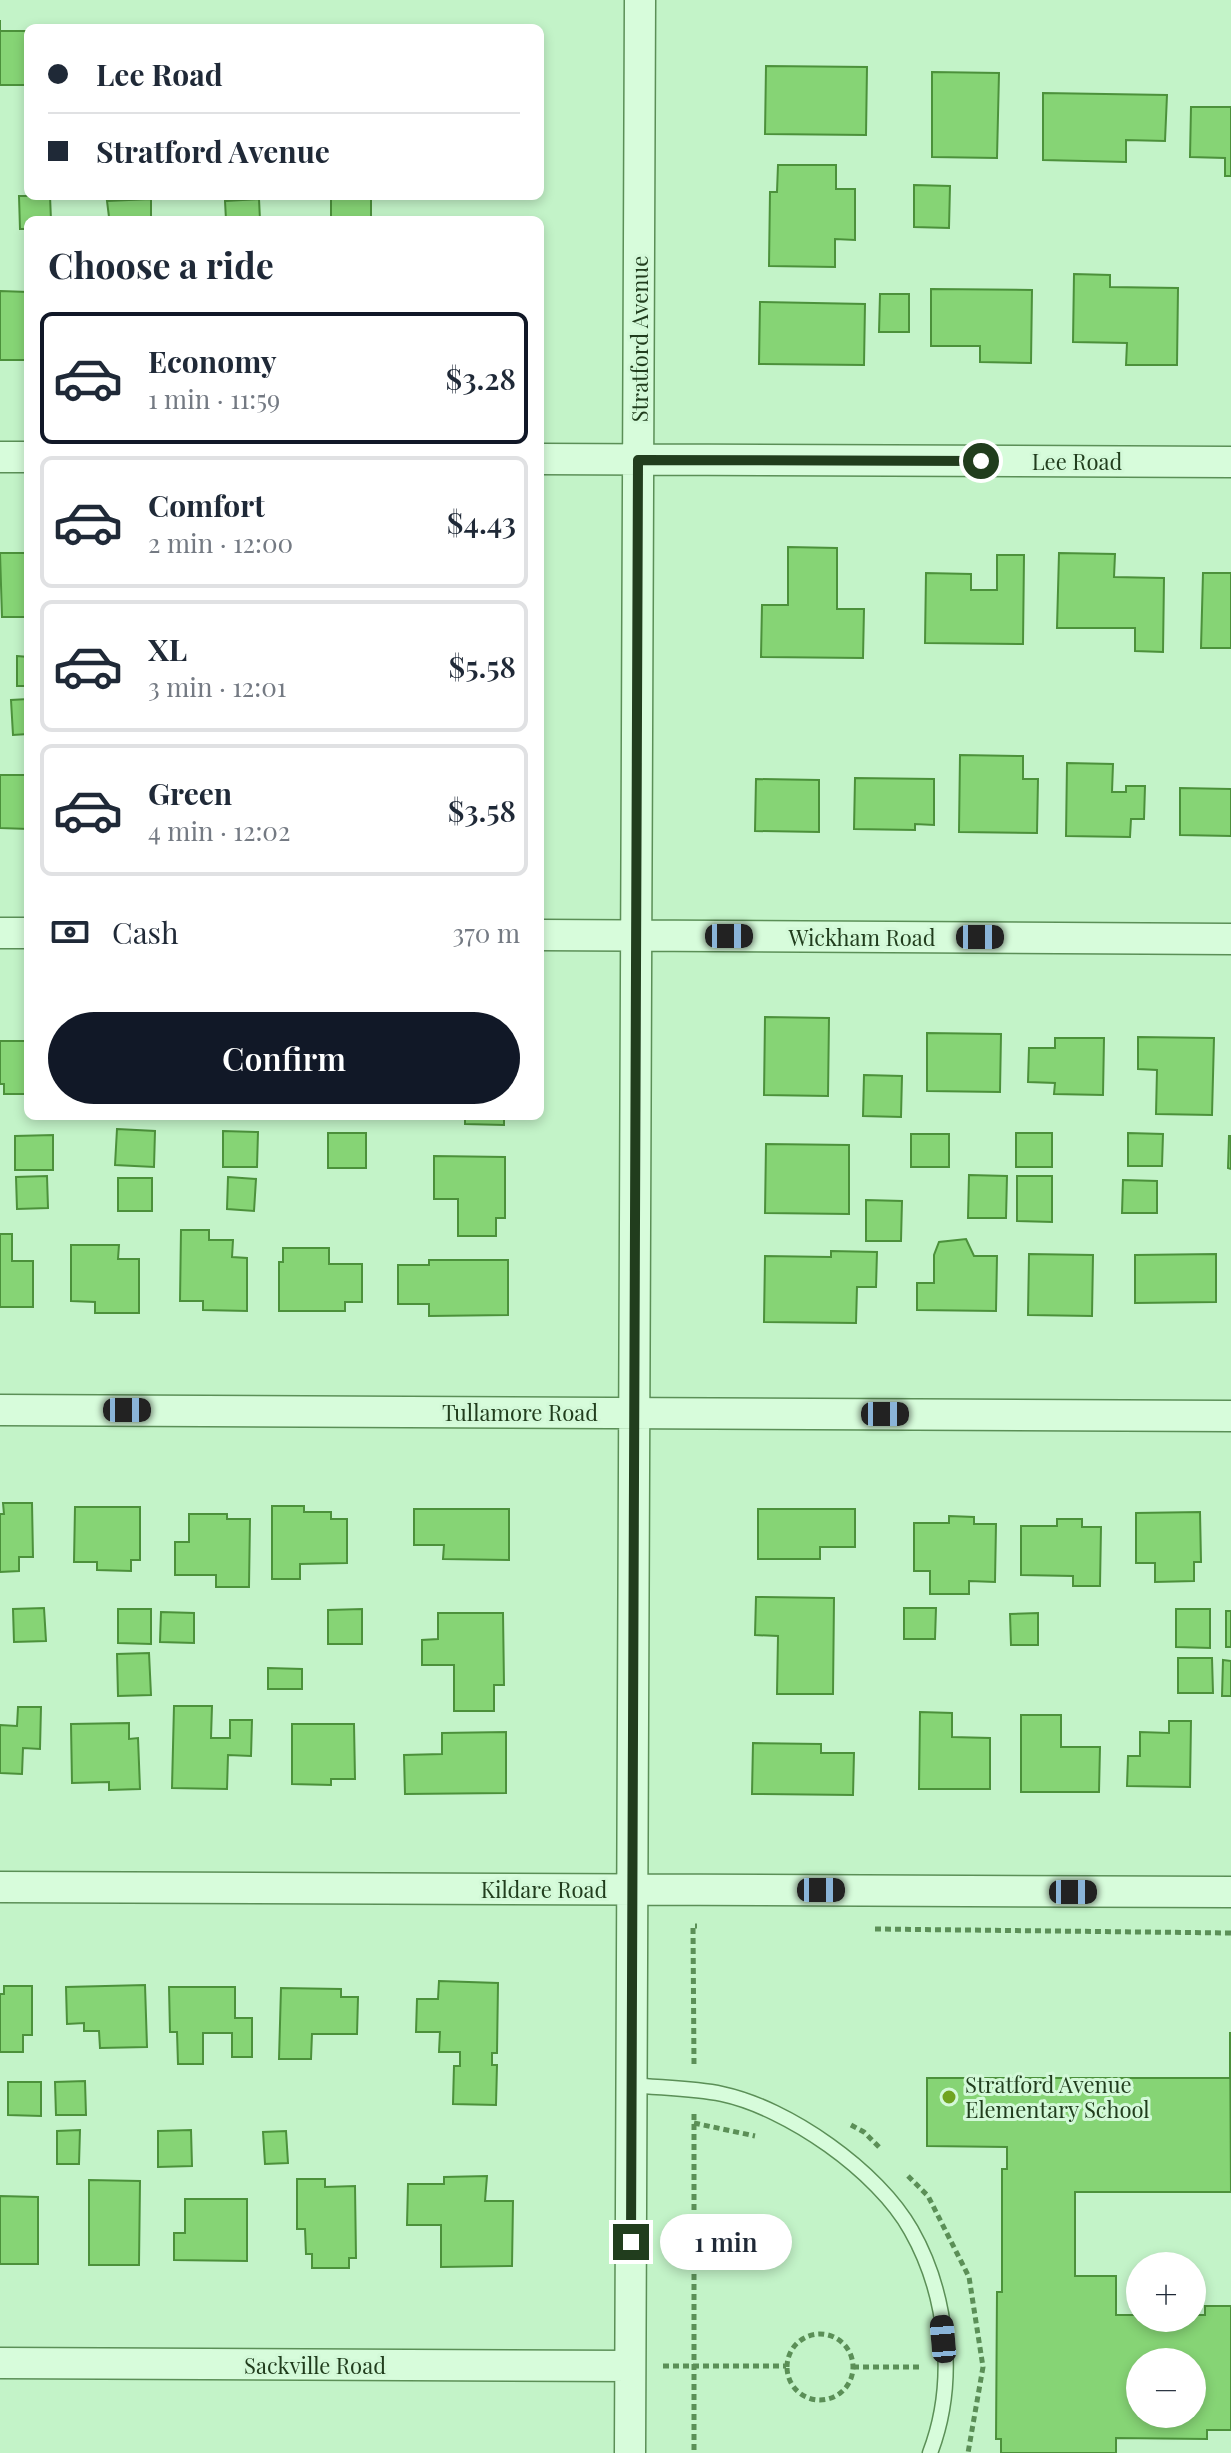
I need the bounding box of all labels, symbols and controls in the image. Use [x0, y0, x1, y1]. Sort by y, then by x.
text: Lee Road [96, 54, 223, 94]
text: Stratford Avenue [96, 131, 330, 171]
text: Choose a ride [48, 240, 274, 288]
street label: Stratford Avenue [624, 256, 654, 422]
text: Economy [148, 341, 277, 381]
icon: car [52, 342, 124, 414]
text: $3.28 [446, 358, 516, 398]
text: 1 min · 11:59 [148, 381, 280, 416]
route start [963, 443, 999, 479]
street label: Lee Road [1032, 446, 1123, 476]
text: Comfort [148, 485, 265, 525]
icon: car [52, 486, 124, 558]
text: $4.43 [447, 502, 516, 542]
text: 2 min · 12:00 [148, 525, 293, 560]
text: XL [148, 629, 187, 669]
icon: car [52, 630, 124, 702]
text: $5.58 [449, 646, 516, 686]
text: 3 min · 12:01 [148, 669, 286, 704]
text: Green [148, 773, 232, 813]
icon: car [52, 774, 124, 846]
text: $3.58 [448, 790, 516, 830]
text: 4 min · 12:02 [148, 813, 290, 848]
icon: cash [48, 910, 92, 954]
text: Cash [112, 912, 179, 952]
text: 370 m [453, 915, 520, 950]
street label: Wickham Road [788, 922, 936, 952]
car [705, 924, 753, 948]
car [956, 925, 1004, 949]
button: Confirm [48, 1012, 520, 1104]
street label: Tullamore Road [442, 1397, 598, 1427]
car [103, 1398, 151, 1422]
car [861, 1402, 909, 1426]
street label: Kildare Road [481, 1874, 608, 1904]
car [797, 1878, 845, 1902]
car [1049, 1880, 1097, 1904]
place label: Stratford Avenue Elementary School [965, 2069, 1150, 2124]
marker: Stratford Avenue Elementary School [940, 2088, 958, 2106]
callout: 1 min [659, 2214, 791, 2270]
route end [613, 2224, 649, 2260]
text: 1 min [694, 2224, 758, 2259]
map controls [1126, 2252, 1206, 2428]
button: + [1126, 2252, 1206, 2332]
car [929, 2314, 957, 2364]
button: − [1126, 2348, 1206, 2428]
street label: Sackville Road [244, 2350, 386, 2380]

